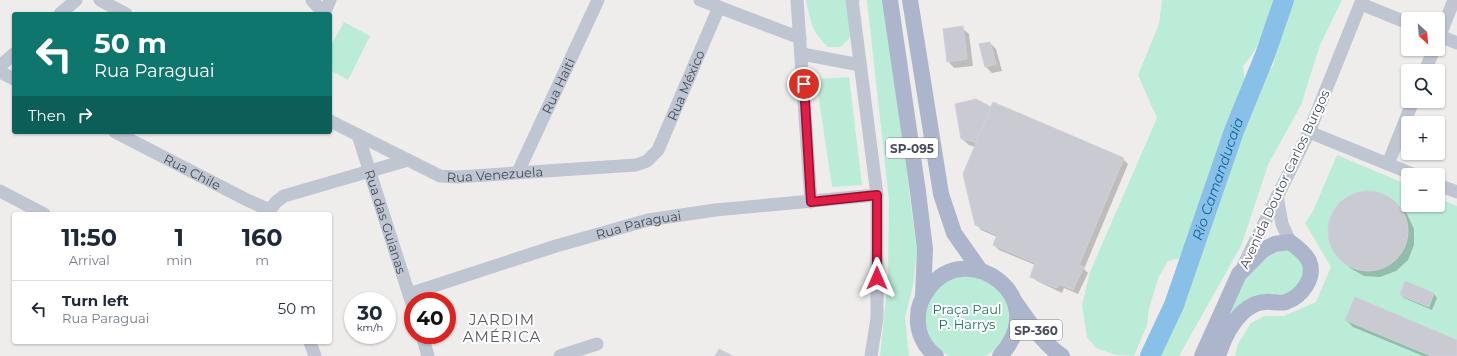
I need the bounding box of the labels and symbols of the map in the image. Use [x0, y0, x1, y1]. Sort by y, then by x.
north arrow [1401, 12, 1445, 56]
street label: Rua México [663, 48, 708, 123]
street label: Rua Haiti [538, 55, 578, 116]
pin [787, 67, 821, 101]
street label: Avenida Doutor Carlos Burgos [1235, 87, 1333, 271]
water label: Rio Camanducaia [1188, 115, 1248, 243]
road number: SP-095 [886, 138, 938, 158]
street label: Rua Chile [161, 151, 224, 193]
street label: Rua Venezuela [446, 163, 544, 185]
street label: Rua das Guianas [362, 168, 410, 276]
street label: Rua Paraguai [594, 207, 682, 242]
position arrow [856, 257, 898, 299]
speed limit sign: 40 [404, 292, 456, 344]
park label: Praça Paul P. Harrys [933, 301, 1001, 332]
district label: JARDIM AMÉRICA [463, 310, 541, 346]
road number: SP-360 [1010, 320, 1062, 340]

